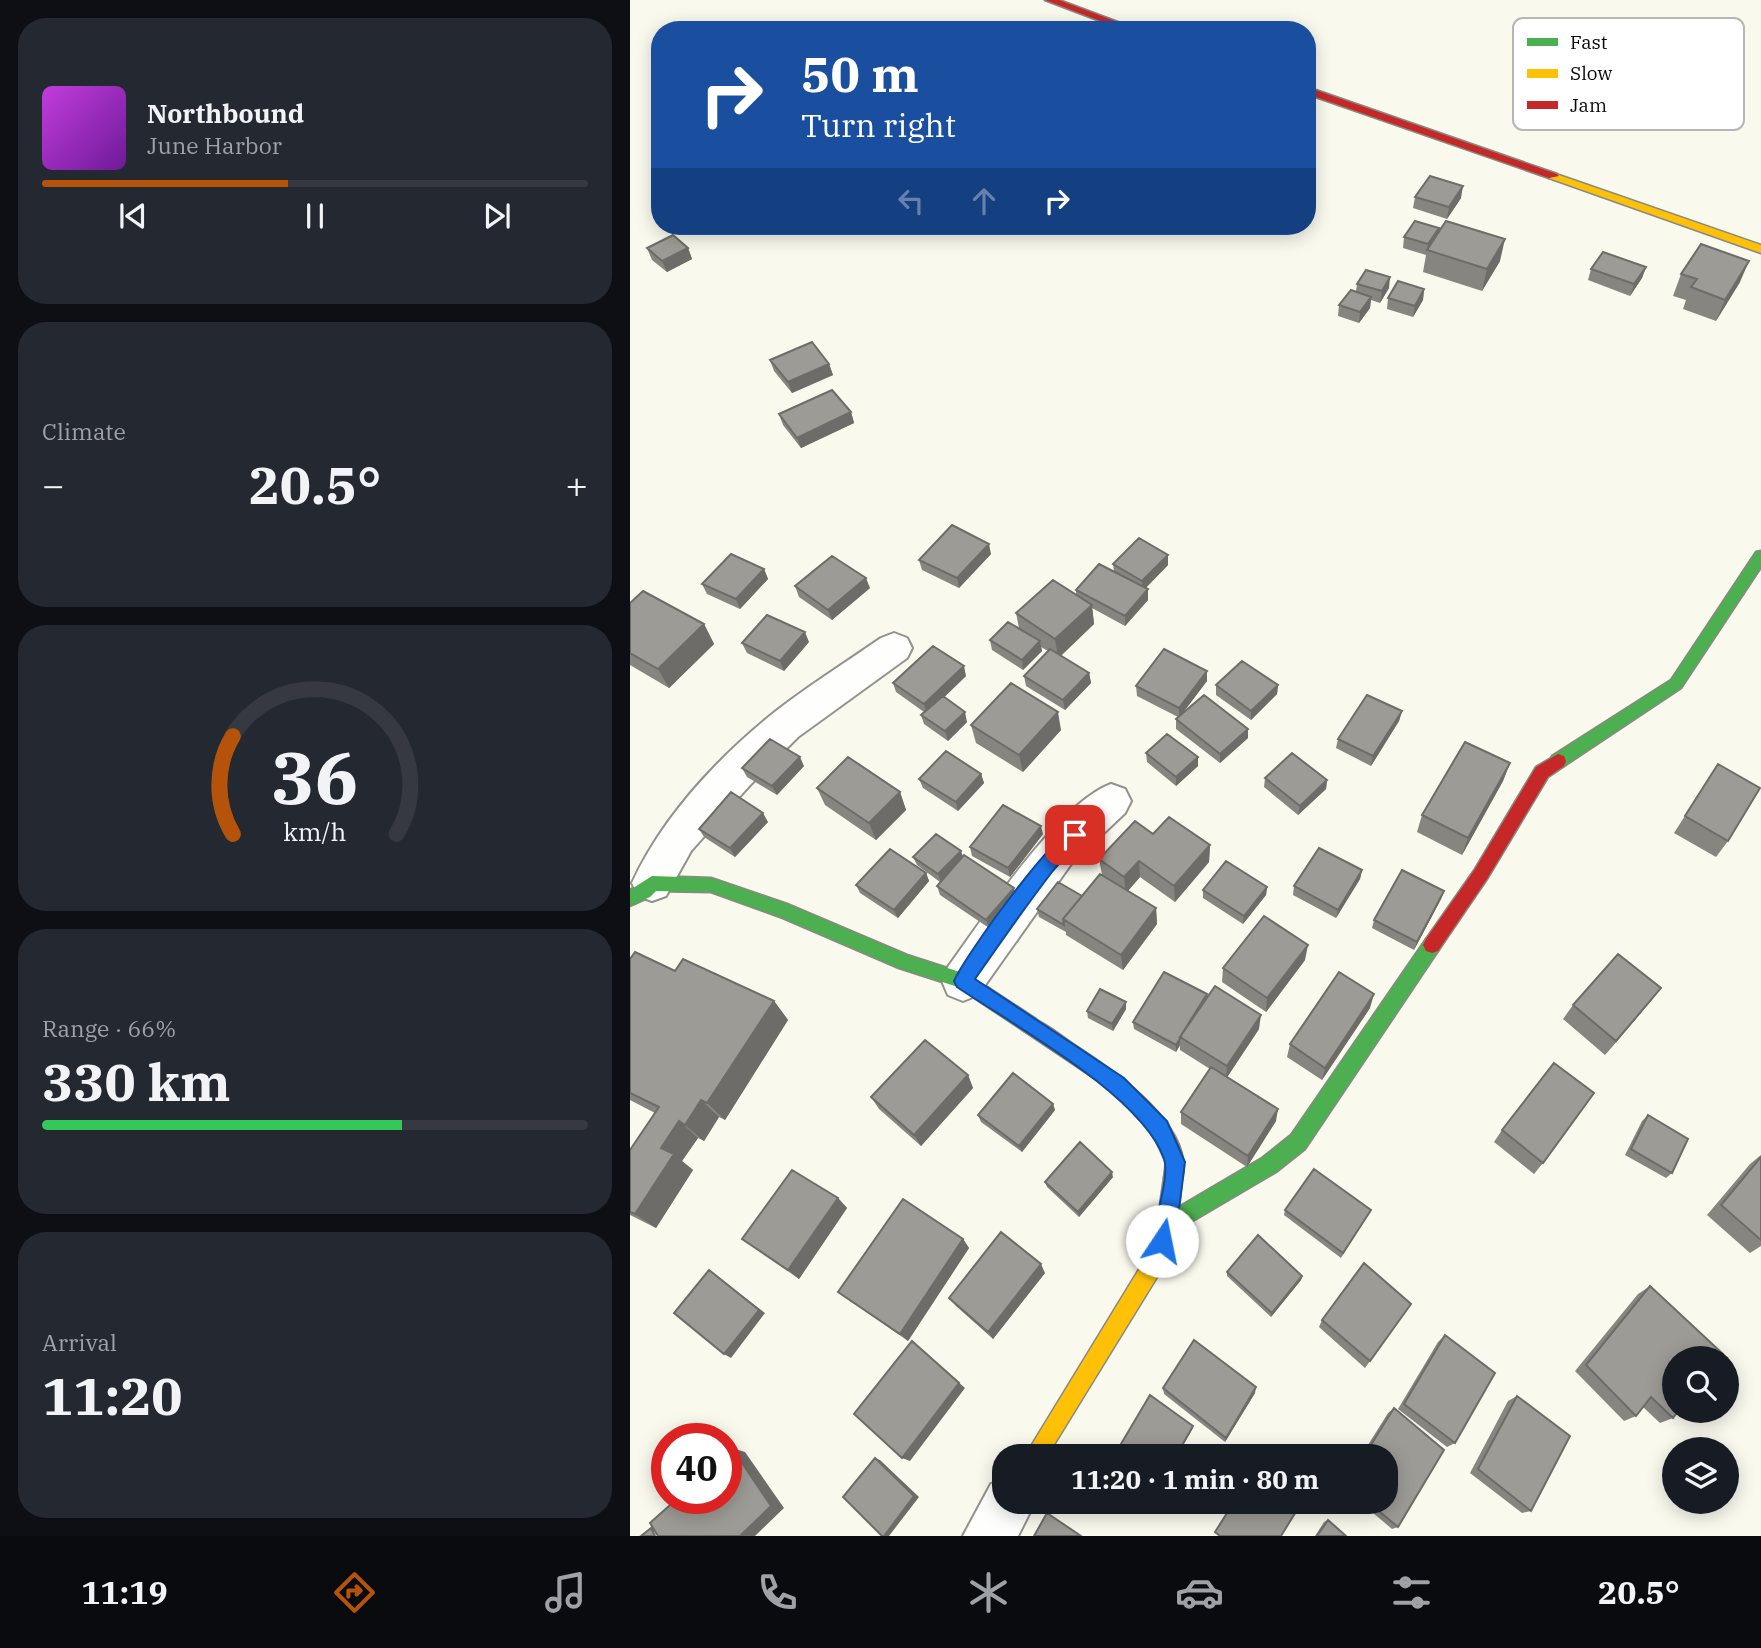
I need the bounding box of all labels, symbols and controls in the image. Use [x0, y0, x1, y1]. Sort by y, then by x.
legend [1513, 18, 1744, 130]
text: Fast [1570, 30, 1608, 54]
text: 50 m [801, 42, 919, 105]
icon: right [686, 49, 777, 140]
text: Slow [1570, 61, 1612, 85]
text: Jam [1570, 93, 1607, 117]
text: Northbound [147, 96, 304, 130]
text: Turn right [801, 104, 956, 146]
text: June Harbor [147, 130, 282, 160]
icon: left [892, 182, 930, 220]
icon: ahead [965, 182, 1003, 220]
icon: right [1038, 182, 1076, 220]
icon: previous [114, 197, 152, 235]
icon: pause [296, 197, 334, 235]
icon: next [478, 197, 516, 235]
text: Climate [42, 416, 126, 446]
text: 20.5° [249, 451, 381, 518]
text: − [42, 460, 65, 509]
text: + [565, 460, 588, 509]
text: 36 [271, 729, 359, 824]
pin [1045, 805, 1105, 865]
text: km/h [283, 815, 347, 848]
icon: arrive [1056, 816, 1094, 854]
text: Range · 66% [42, 1013, 176, 1043]
text: 330 km [42, 1048, 231, 1115]
position arrow [1125, 1204, 1199, 1278]
text: Arrival [42, 1327, 117, 1357]
map controls [1662, 1346, 1739, 1514]
button: search [1662, 1346, 1739, 1423]
text: 11:20 [42, 1362, 183, 1429]
speed limit sign: 40 [651, 1423, 742, 1514]
button: layers [1662, 1437, 1739, 1514]
text: 11:20 · 1 min · 80 m [1071, 1462, 1319, 1496]
icon: directions [330, 1568, 379, 1617]
icon: music [541, 1568, 590, 1617]
icon: phone [753, 1568, 802, 1617]
icon: climate [964, 1568, 1013, 1617]
icon: car [1175, 1568, 1224, 1617]
icon: filters [1387, 1568, 1436, 1617]
text: 11:19 [81, 1571, 168, 1613]
text: 20.5° [1598, 1571, 1680, 1613]

